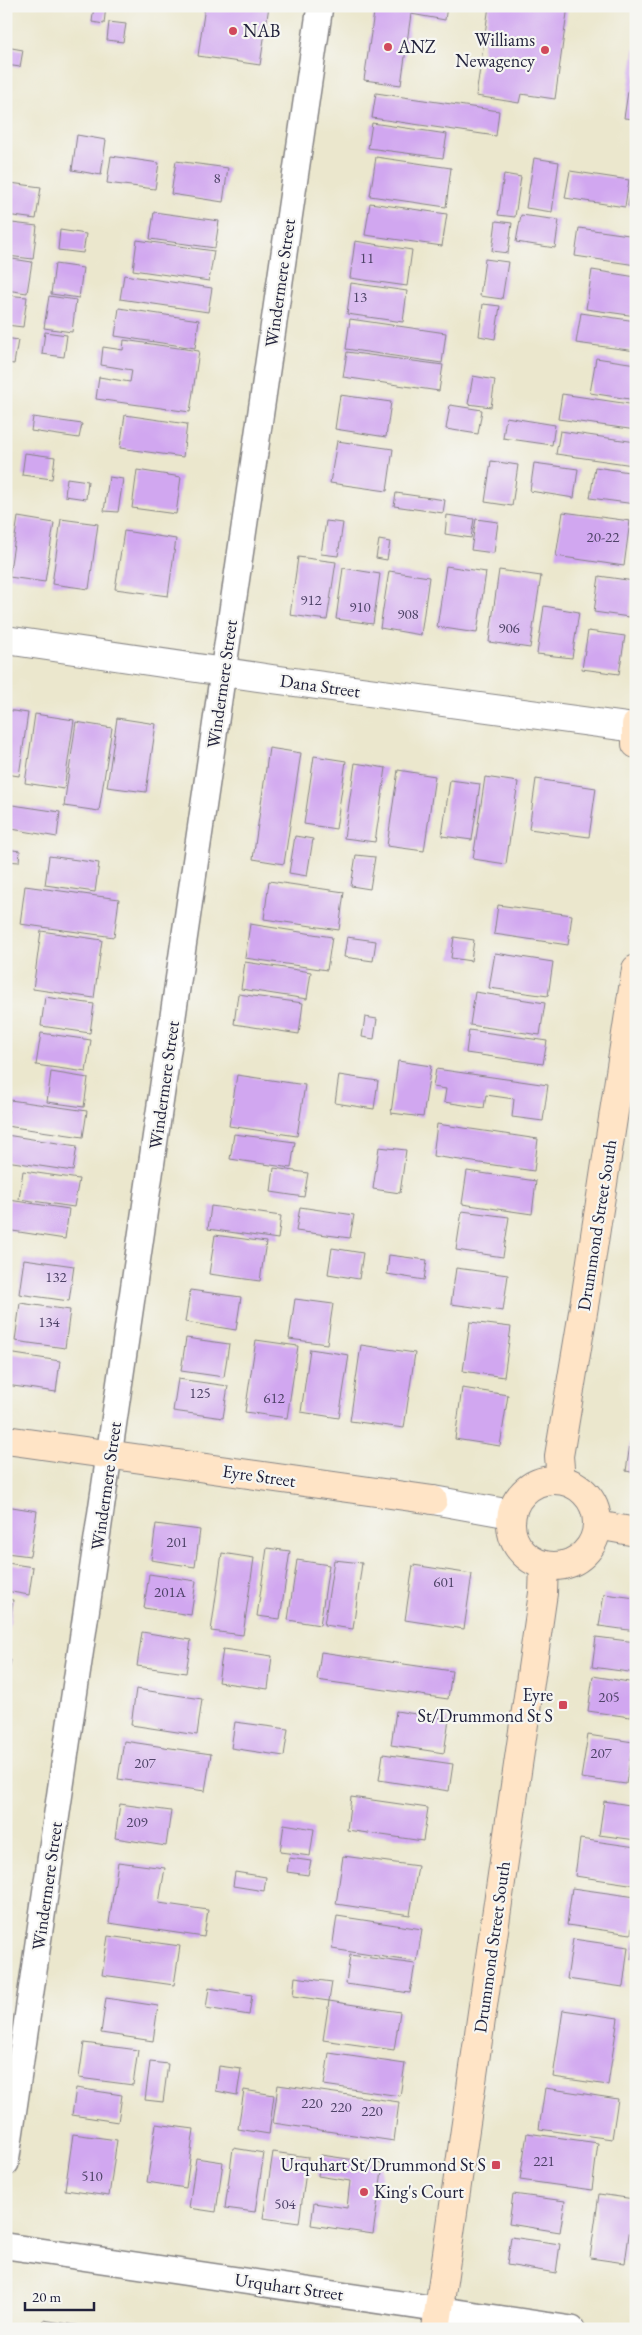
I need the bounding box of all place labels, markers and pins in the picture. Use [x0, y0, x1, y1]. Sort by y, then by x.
place label: NAB [243, 19, 280, 42]
marker: NAB [227, 25, 239, 37]
place label: Williams Newagency [455, 28, 535, 72]
place label: ANZ [397, 35, 436, 58]
marker: ANZ [382, 41, 394, 53]
marker: Williams Newagency [539, 44, 551, 56]
place label: Eyre St/Drummond St S [418, 1683, 553, 1727]
marker: Eyre St/Drummond St S [557, 1699, 569, 1711]
place label: Urquhart St/Drummond St S [281, 2153, 486, 2176]
marker: Urquhart St/Drummond St S [490, 2159, 502, 2171]
place label: King's Court [374, 2180, 464, 2203]
marker: King's Court [358, 2186, 370, 2198]

